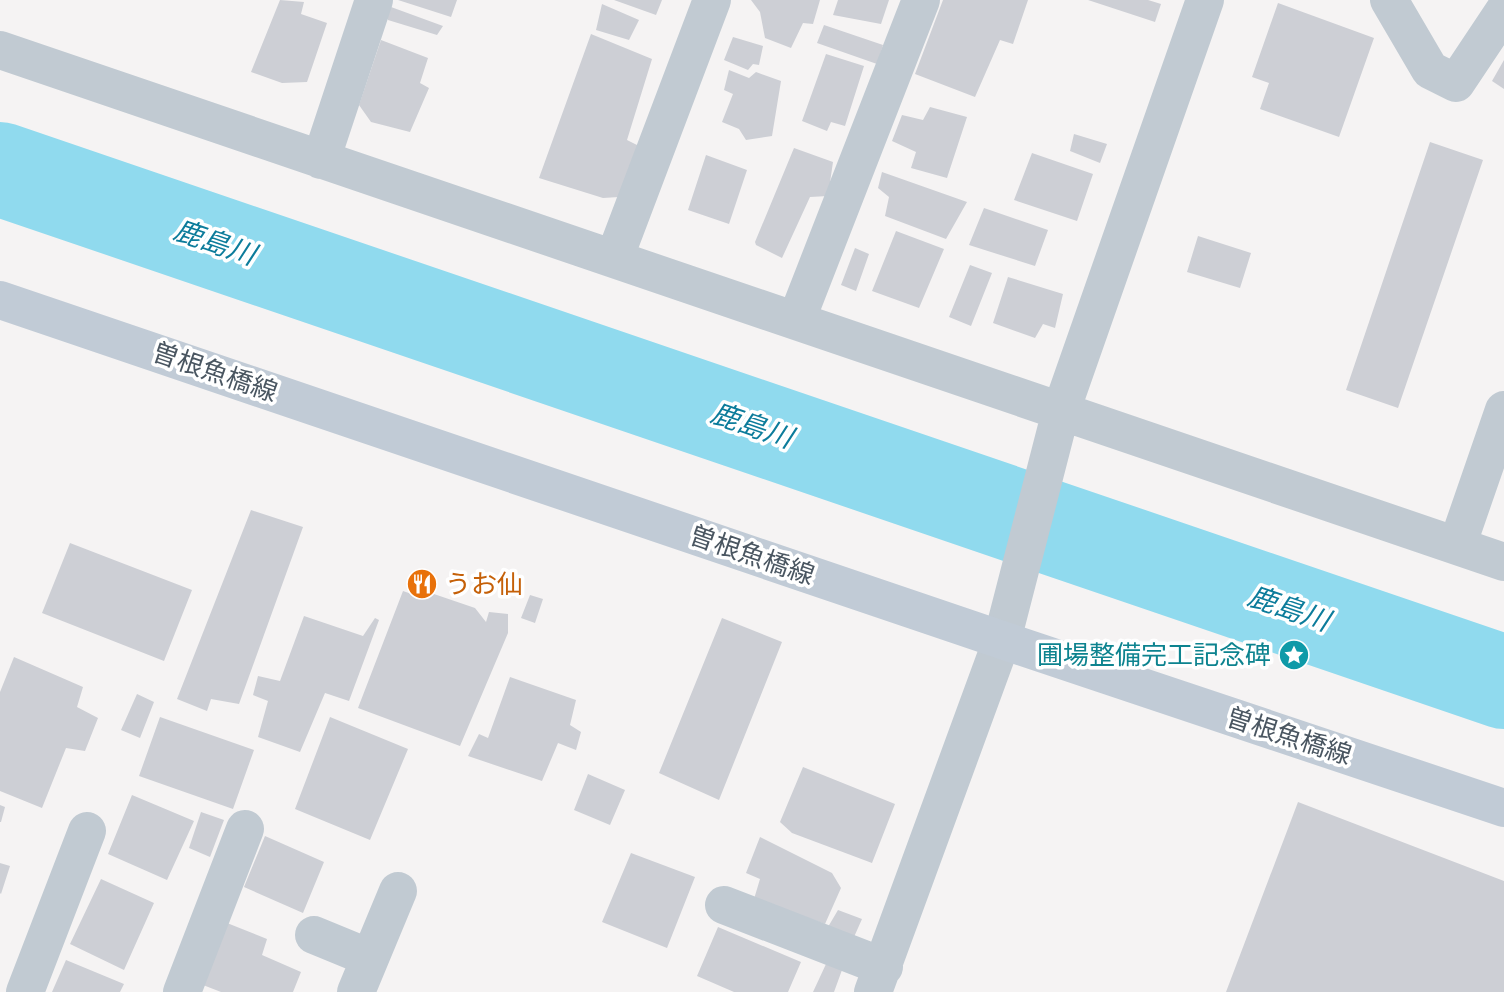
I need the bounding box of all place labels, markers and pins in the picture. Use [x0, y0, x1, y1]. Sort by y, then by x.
restaurant icon: うお仙 [405, 567, 439, 601]
place label: うお仙 [445, 568, 523, 600]
place icon: 圃場整備完工記念碑 [1277, 638, 1311, 672]
place label: 圃場整備完工記念碑 [1037, 639, 1271, 671]

